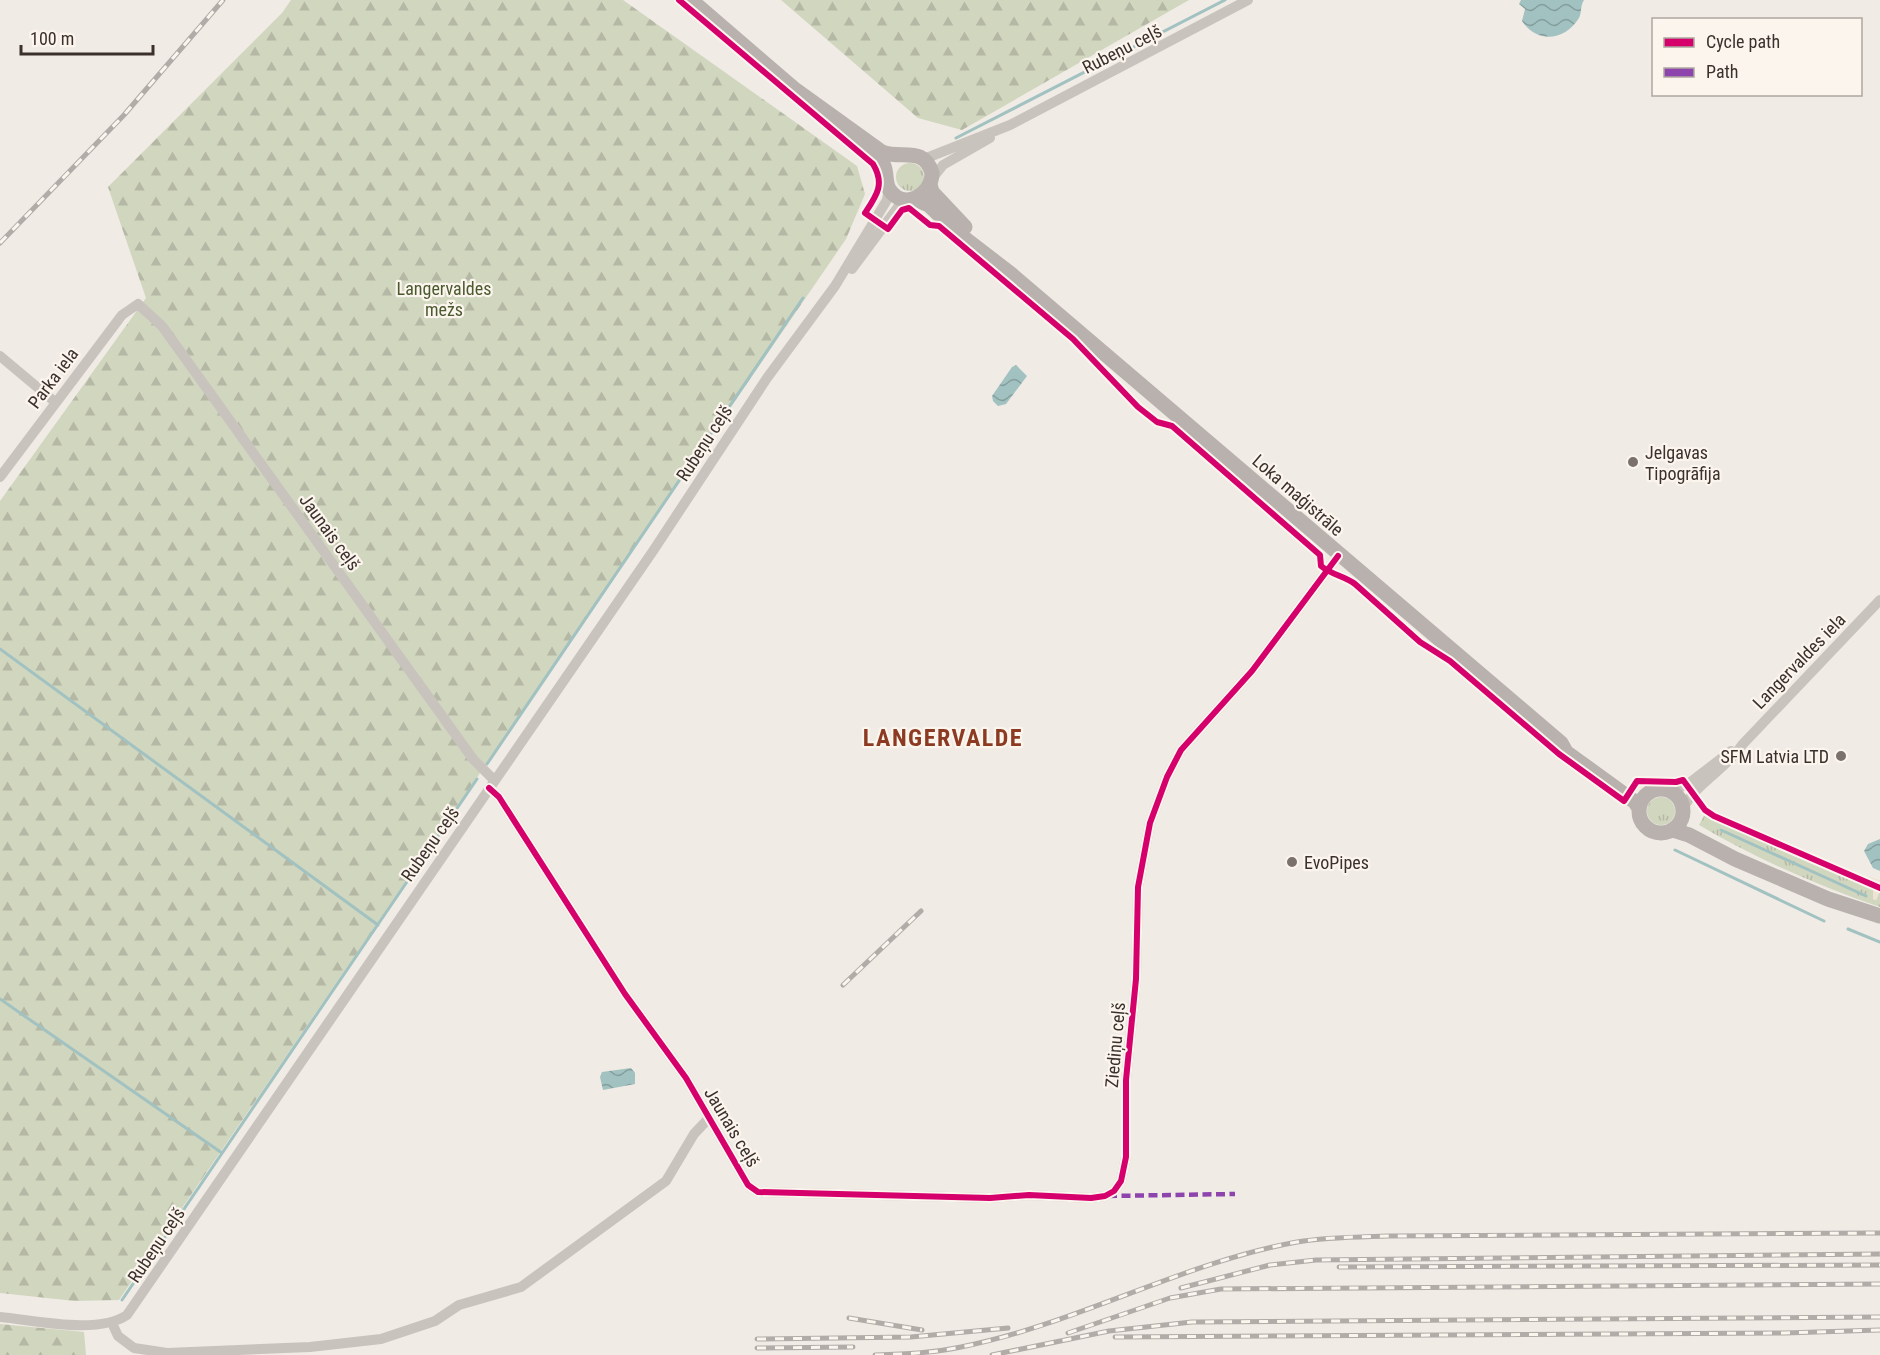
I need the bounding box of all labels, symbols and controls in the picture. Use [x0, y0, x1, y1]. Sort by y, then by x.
scale bar [21, 18, 153, 56]
legend [1652, 18, 1862, 96]
street label: Rubeņu ceļš [1079, 20, 1166, 79]
text: 100 m [30, 28, 74, 49]
text: Cycle path [1706, 31, 1780, 52]
text: Path [1706, 61, 1739, 82]
park label: Langervaldes mežs [397, 278, 491, 320]
street label: Parka iela [23, 344, 83, 412]
street label: Rubeņu ceļš [672, 401, 737, 485]
place label: Jelgavas Tipogrāfija [1645, 442, 1721, 484]
street label: Loka maģistrāle [1248, 450, 1348, 540]
marker: Jelgavas Tipogrāfija [1626, 455, 1640, 469]
street label: Jaunais ceļš [295, 490, 365, 575]
street label: Langervaldes iela [1748, 609, 1850, 713]
district label: LANGERVALDE [863, 724, 1023, 752]
place label: SFM Latvia LTD [1720, 746, 1829, 767]
marker: SFM Latvia LTD [1834, 749, 1848, 763]
street label: Rubeņu ceļš [397, 803, 464, 886]
place label: EvoPipes [1304, 852, 1369, 873]
marker: EvoPipes [1285, 855, 1299, 869]
street label: Ziediņu ceļš [1101, 1001, 1130, 1089]
street label: Jaunais ceļš [699, 1083, 764, 1171]
street label: Rubeņu ceļš [123, 1203, 190, 1287]

